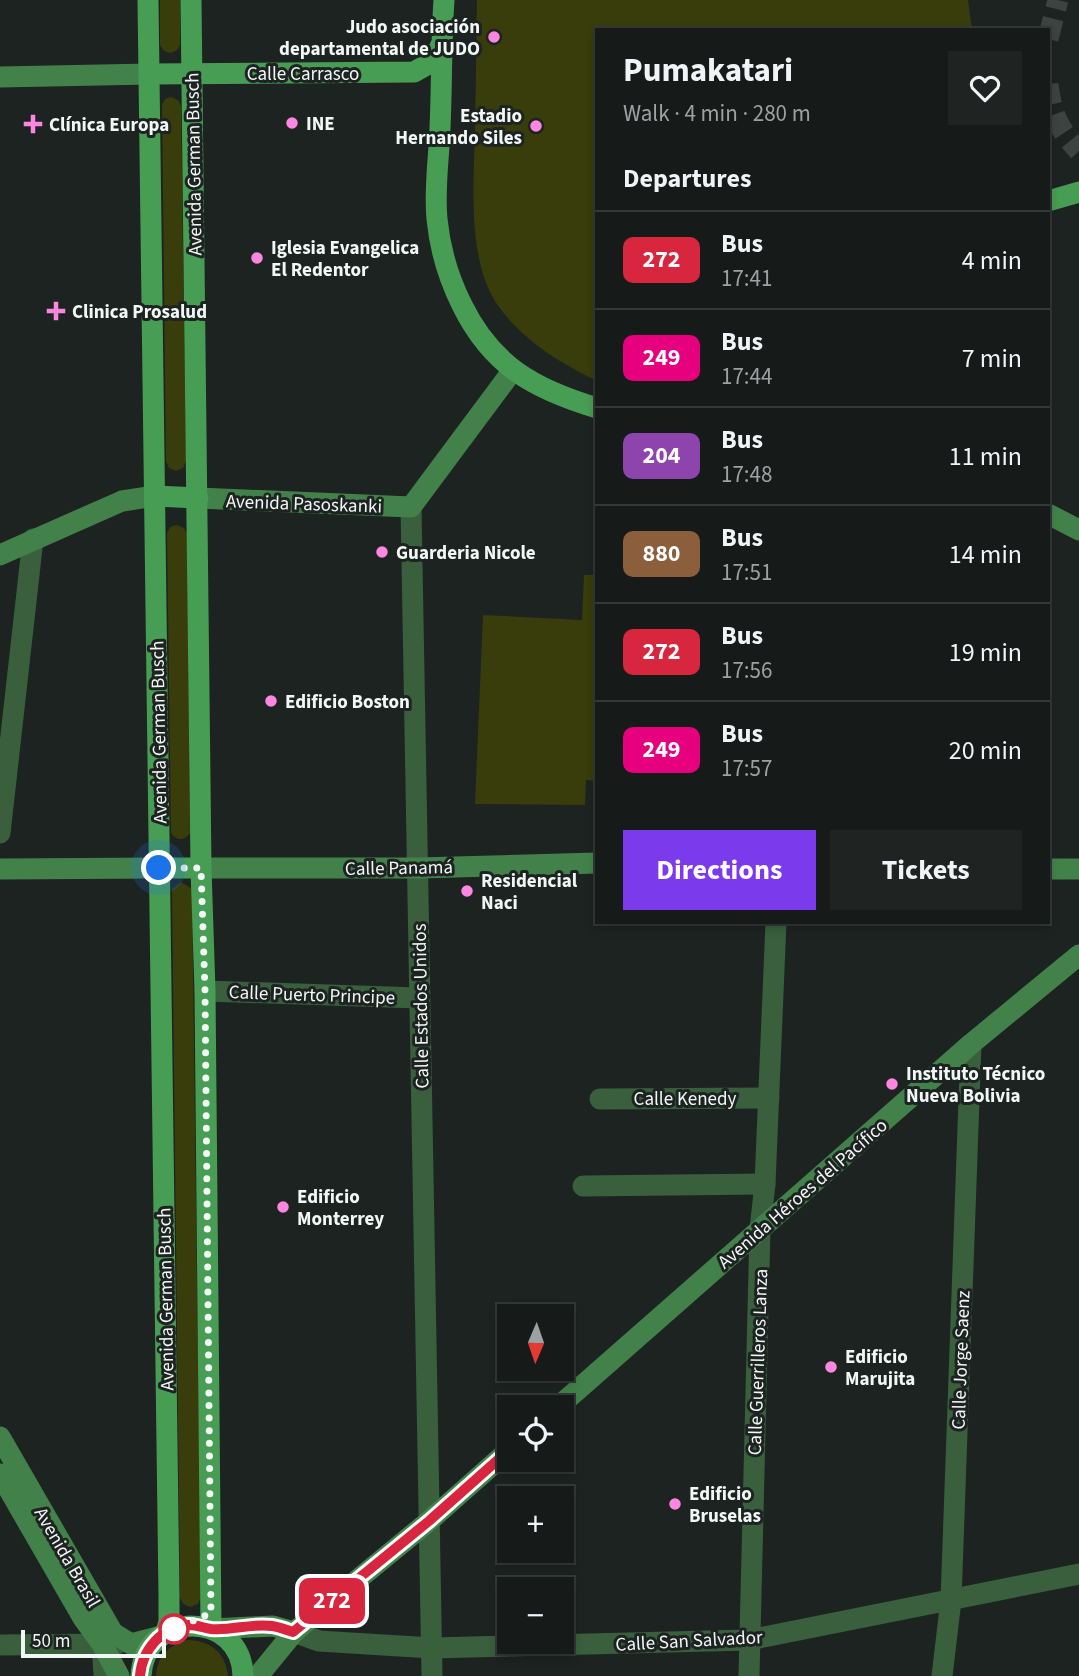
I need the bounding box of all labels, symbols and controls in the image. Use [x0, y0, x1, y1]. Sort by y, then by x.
place label: Judo asociación departamental de JUDO [279, 14, 480, 63]
marker: Judo asociación departamental de JUDO [486, 29, 502, 45]
text: Pumakatari [623, 47, 793, 94]
button: heart [948, 51, 1022, 125]
street label: Calle Carrasco [247, 61, 359, 88]
street label: Avenida German Busch [179, 72, 210, 256]
text: Walk · 4 min · 280 m [623, 97, 811, 130]
place label: Estadio Hernando Siles [395, 103, 522, 152]
place label: INE [306, 111, 335, 138]
place label: Clínica Europa [49, 112, 169, 139]
marker: Clínica Europa [23, 114, 43, 134]
marker: INE [284, 115, 300, 131]
marker: Estadio Hernando Siles [528, 118, 544, 134]
text: Departures [623, 160, 751, 197]
text: Bus [721, 225, 763, 262]
place label: Iglesia Evangelica El Redentor [271, 235, 419, 284]
text: 272 [642, 242, 681, 277]
text: 4 min [962, 242, 1022, 279]
marker: Iglesia Evangelica El Redentor [249, 250, 265, 266]
text: 17:41 [721, 262, 772, 295]
place label: Clinica Prosalud [72, 299, 207, 326]
marker: Clinica Prosalud [46, 301, 66, 321]
text: Bus [721, 323, 763, 360]
text: 249 [642, 340, 681, 375]
text: 7 min [962, 340, 1022, 377]
text: 17:44 [721, 360, 772, 393]
text: Bus [721, 421, 763, 458]
text: 204 [642, 438, 681, 473]
text: 11 min [949, 438, 1022, 475]
text: 17:48 [721, 458, 772, 491]
street label: Avenida Pasoskanki [225, 488, 383, 521]
text: Bus [721, 519, 763, 556]
text: 880 [642, 536, 681, 571]
text: 14 min [949, 536, 1022, 573]
place label: Guarderia Nicole [396, 540, 536, 567]
marker: Guarderia Nicole [374, 544, 390, 560]
text: 17:51 [721, 556, 772, 589]
text: Bus [721, 617, 763, 654]
text: 272 [642, 634, 681, 669]
text: 19 min [949, 634, 1022, 671]
street label: Avenida German Busch [144, 640, 175, 824]
text: 17:56 [721, 654, 772, 687]
place label: Edificio Boston [285, 689, 410, 716]
marker: Edificio Boston [263, 693, 279, 709]
text: Bus [721, 715, 763, 752]
text: 249 [642, 732, 681, 767]
text: 20 min [949, 732, 1022, 769]
text: 17:57 [721, 752, 772, 785]
button: Directions [623, 830, 816, 910]
button: Tickets [830, 830, 1022, 910]
your location [141, 850, 176, 885]
street label: Calle Panamá [345, 854, 453, 883]
place label: Residencial Naci [481, 868, 578, 917]
marker: Residencial Naci [459, 883, 475, 899]
street label: Calle Estados Unidos [407, 923, 436, 1089]
street label: Calle Puerto Principe [228, 979, 396, 1012]
place label: Instituto Técnico Nueva Bolivia [906, 1061, 1045, 1110]
marker: Instituto Técnico Nueva Bolivia [884, 1076, 900, 1092]
street label: Calle Kenedy [634, 1086, 737, 1113]
street label: Avenida Héroes del Pacífico [712, 1113, 894, 1276]
place label: Edificio Monterrey [297, 1184, 384, 1233]
marker: Edificio Monterrey [275, 1199, 291, 1215]
street label: Avenida German Busch [151, 1207, 182, 1391]
street label: Calle Guerrilleros Lanza [742, 1268, 775, 1456]
street label: Calle Jorge Saenz [946, 1290, 977, 1430]
north arrow [497, 1304, 574, 1381]
map controls [497, 1304, 574, 1654]
place label: Edificio Marujita [845, 1344, 915, 1393]
marker: Edificio Marujita [823, 1359, 839, 1375]
button: locate [497, 1395, 574, 1472]
place label: Edificio Bruselas [689, 1481, 761, 1530]
button: + [497, 1486, 574, 1563]
marker: Edificio Bruselas [667, 1496, 683, 1512]
street label: Avenida Brasil [27, 1503, 106, 1613]
button: − [497, 1577, 574, 1654]
line badge: 272 [292, 1578, 372, 1624]
text: 272 [313, 1583, 351, 1618]
unlabelled marker [159, 1614, 189, 1644]
street label: Calle San Salvador [615, 1624, 764, 1659]
scale bar [21, 1627, 166, 1659]
text: 50 m [32, 1628, 70, 1655]

